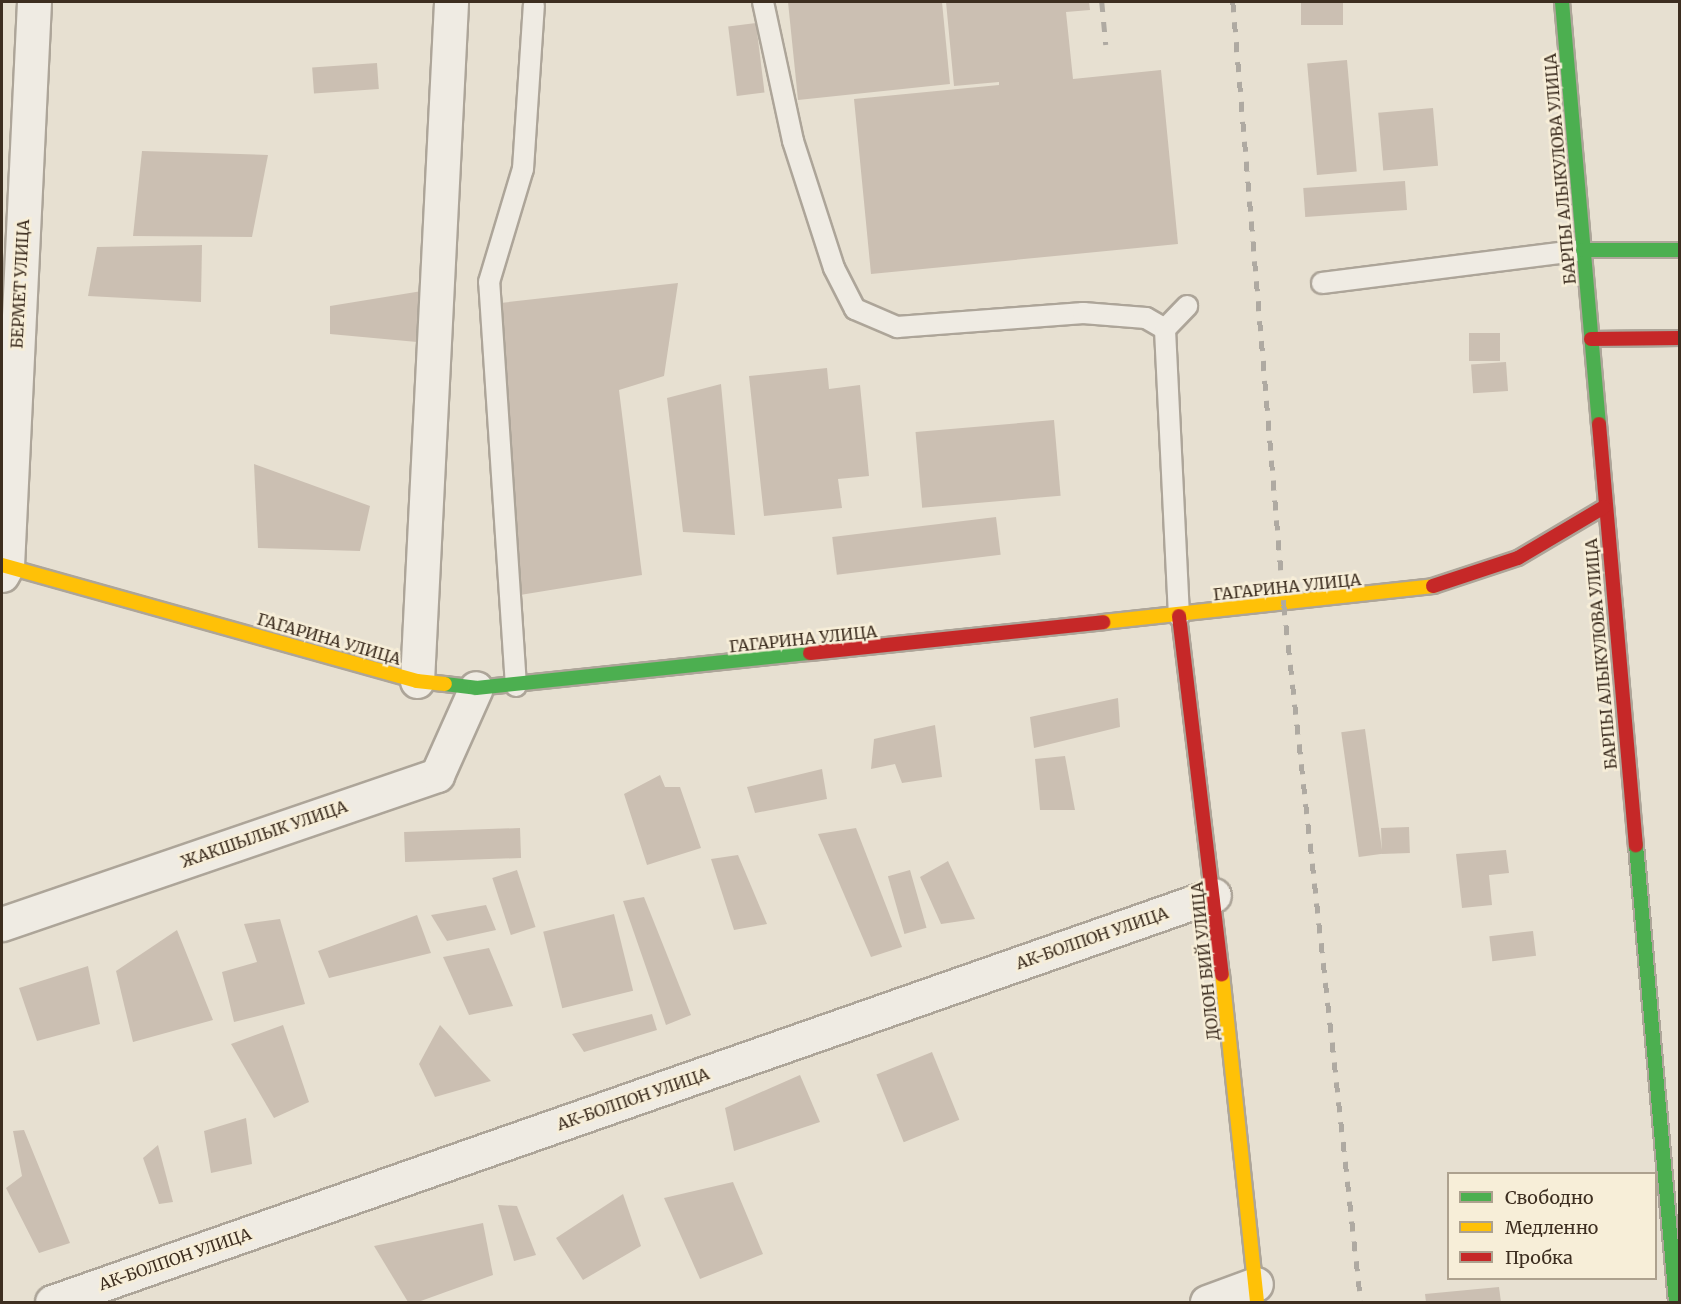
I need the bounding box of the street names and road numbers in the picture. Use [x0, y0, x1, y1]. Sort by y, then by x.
street label: БАРПЫ АЛЫКУЛОВА УЛИЦА [1540, 53, 1580, 285]
street label: БЕРМЕТ УЛИЦА [7, 219, 33, 349]
street label: БАРПЫ АЛЫКУЛОВА УЛИЦА [1581, 538, 1621, 770]
street label: ГАГАРИНА УЛИЦА [1212, 570, 1362, 604]
street label: ГАГАРИНА УЛИЦА [255, 609, 403, 669]
street label: ГАГАРИНА УЛИЦА [728, 622, 878, 656]
street label: ЖАКШЫЛЫК УЛИЦА [178, 796, 350, 872]
street label: ДОЛОН БИЙ УЛИЦА [1187, 881, 1223, 1041]
street label: АК-БОЛПОН УЛИЦА [1013, 903, 1171, 973]
street label: АК-БОЛПОН УЛИЦА [554, 1064, 712, 1134]
street label: АК-БОЛПОН УЛИЦА [96, 1224, 254, 1294]

